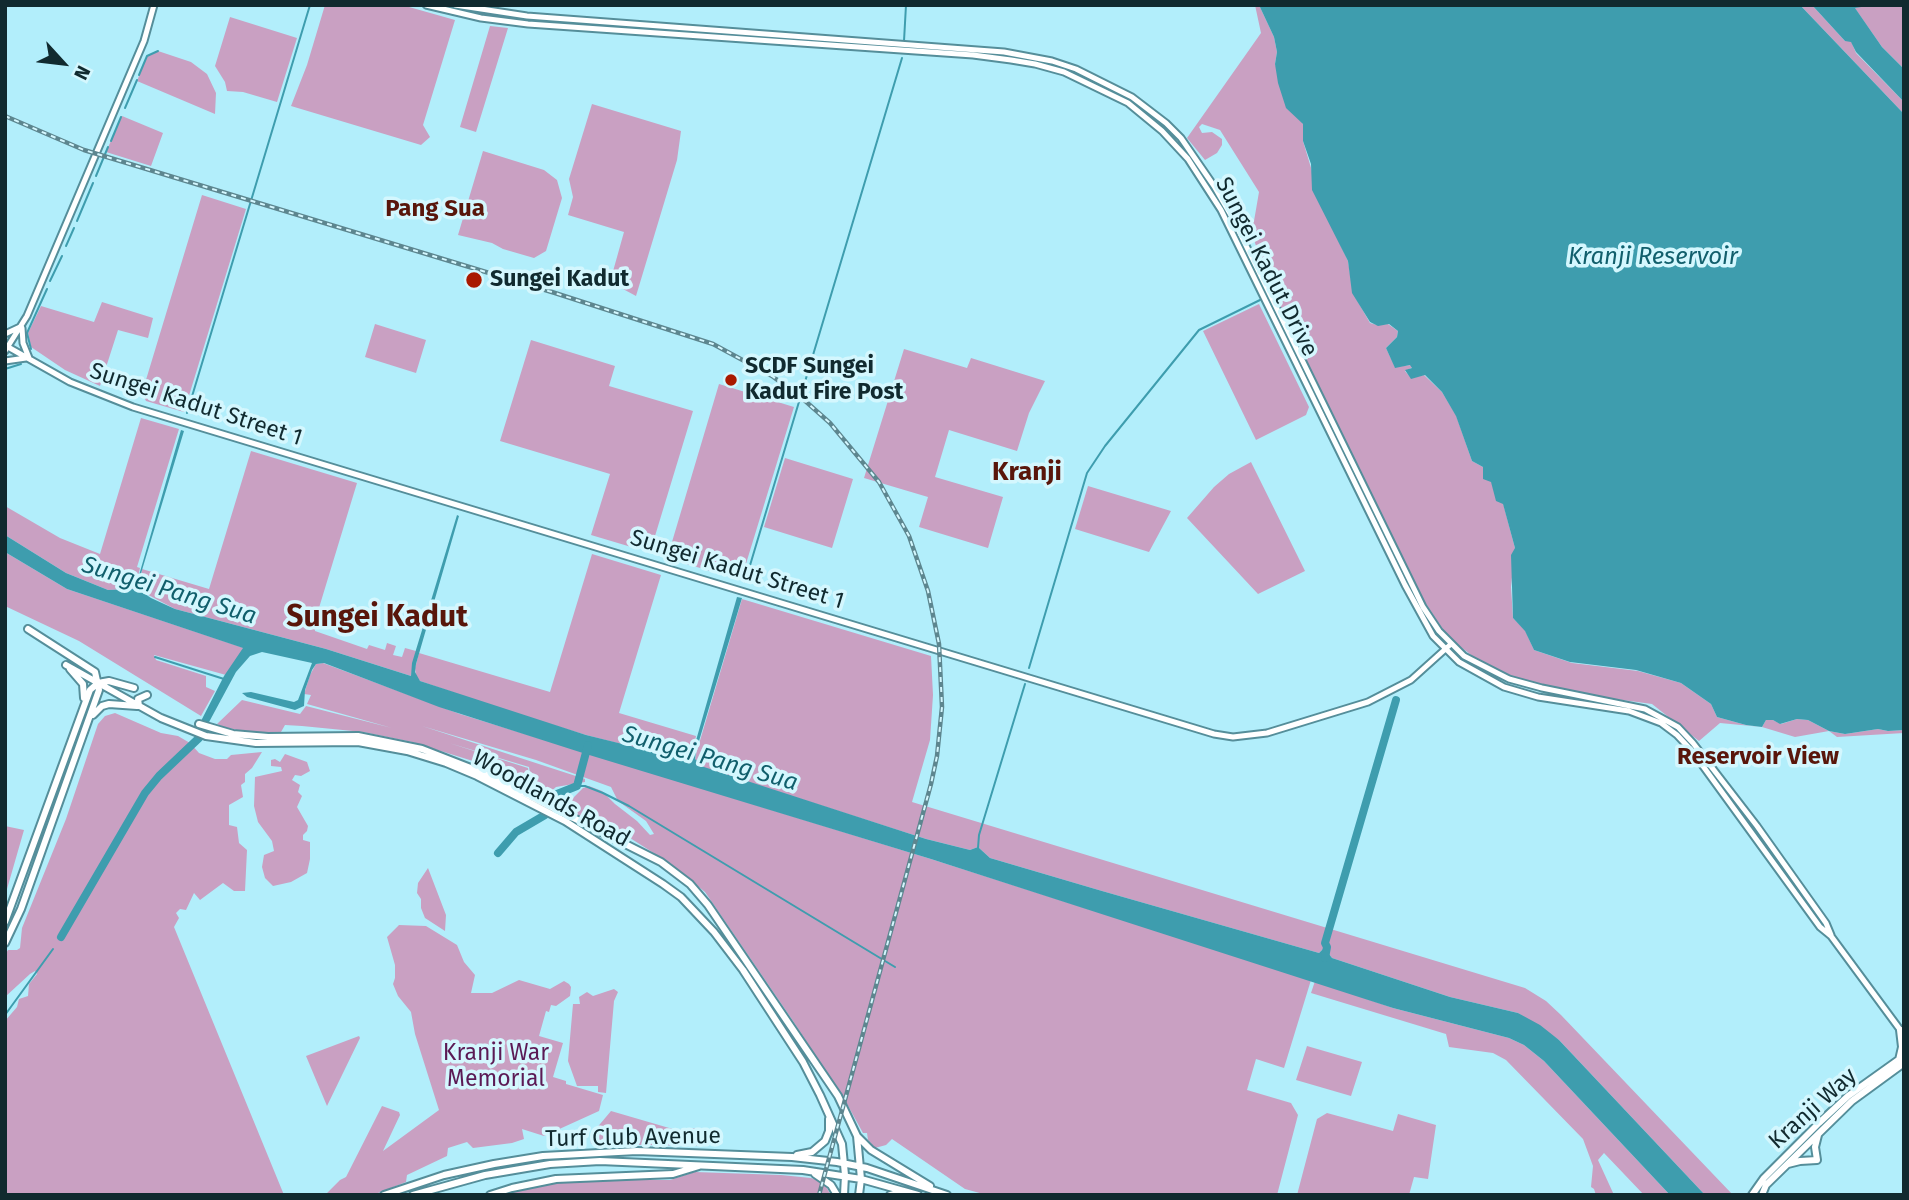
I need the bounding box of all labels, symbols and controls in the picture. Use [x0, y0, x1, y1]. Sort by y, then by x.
north arrow [28, 28, 98, 98]
text: N [69, 62, 95, 84]
street label: Sungei Kadut Drive [1209, 173, 1323, 361]
district label: Pang Sua [385, 195, 485, 223]
water label: Kranji Reservoir [1568, 243, 1738, 271]
place label: Sungei Kadut [490, 266, 629, 294]
marker: Sungei Kadut [464, 270, 484, 290]
place label: SCDF Sungei Kadut Fire Post [745, 353, 903, 407]
street label: Sungei Kadut Street 1 [86, 358, 306, 452]
marker: SCDF Sungei Kadut Fire Post [723, 372, 739, 388]
district label: Kranji [992, 457, 1062, 489]
street label: Sungei Kadut Street 1 [627, 524, 847, 616]
water label: Sungei Pang Sua [78, 551, 260, 631]
district label: Sungei Kadut [286, 600, 468, 636]
water label: Sungei Pang Sua [619, 720, 801, 798]
district label: Reservoir View [1677, 743, 1839, 771]
street label: Woodlands Road [468, 744, 634, 854]
park label: Kranji War Memorial [443, 1040, 549, 1094]
street label: Kranji Way [1763, 1062, 1863, 1156]
street label: Turf Club Avenue [545, 1123, 721, 1153]

